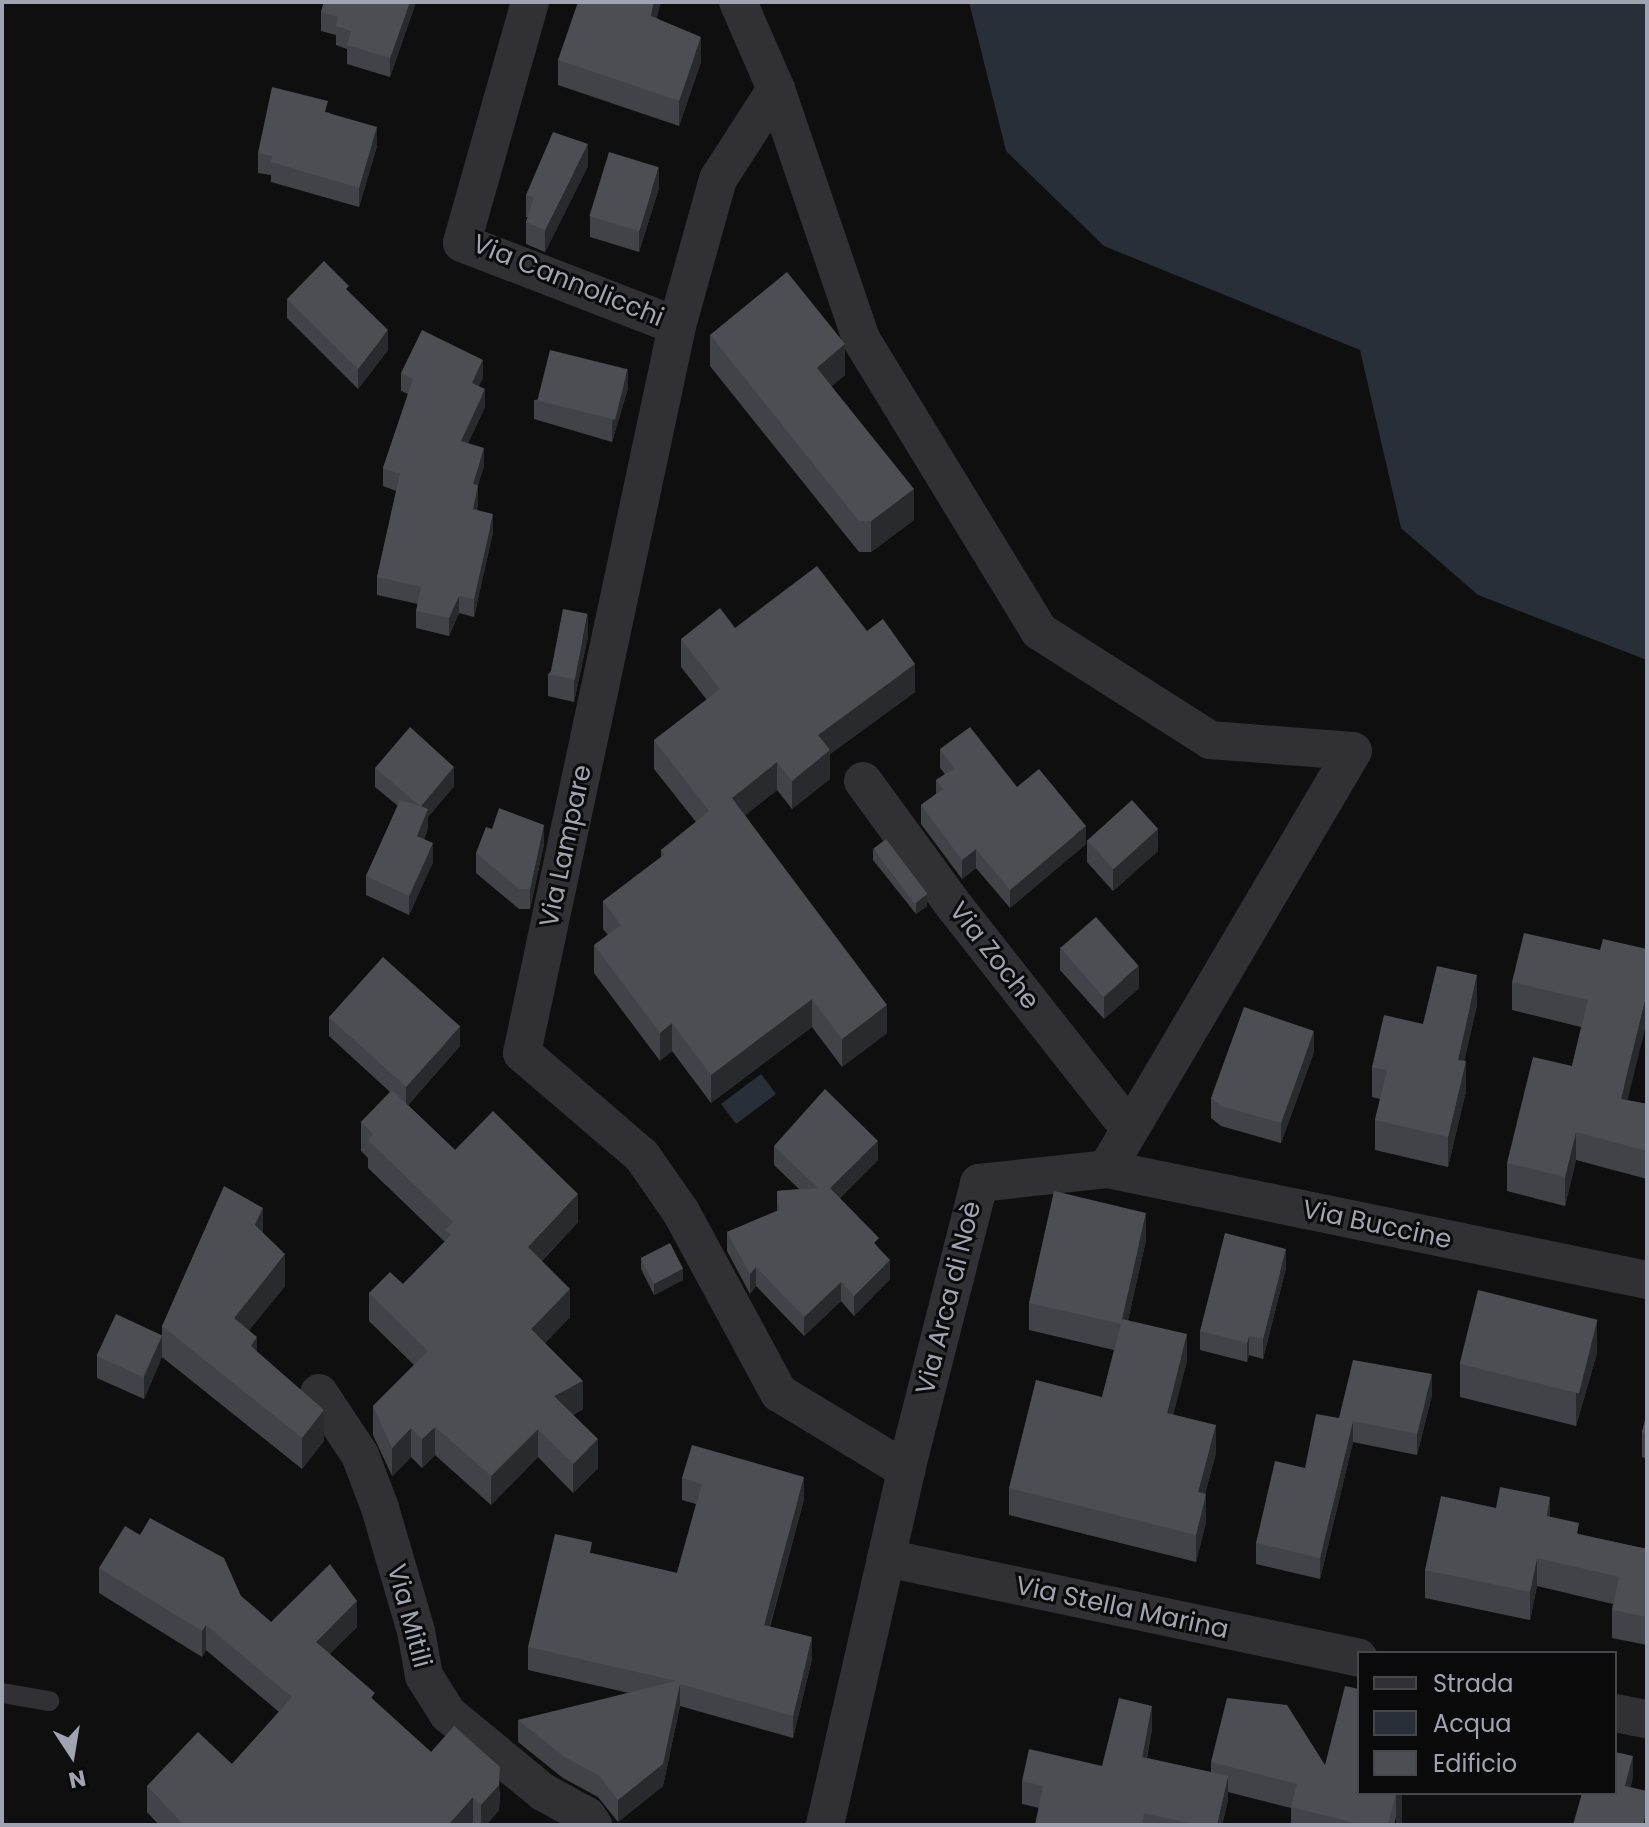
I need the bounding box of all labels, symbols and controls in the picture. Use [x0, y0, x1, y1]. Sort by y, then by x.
street label: Via Cannolicchi [468, 228, 668, 334]
street label: Via Lampare [534, 762, 598, 930]
street label: Via Zoche [942, 896, 1046, 1016]
street label: Via Buccine [1300, 1194, 1454, 1256]
street label: Via Arca di Noè [910, 1198, 988, 1398]
street label: Via Mitili [380, 1561, 438, 1671]
street label: Via Stella Marina [1013, 1570, 1231, 1646]
legend [1357, 1651, 1617, 1795]
text: Strada [1433, 1667, 1513, 1700]
text: Acqua [1433, 1707, 1512, 1740]
north arrow [32, 1715, 112, 1795]
text: Edificio [1433, 1747, 1517, 1780]
text: N [66, 1762, 88, 1796]

